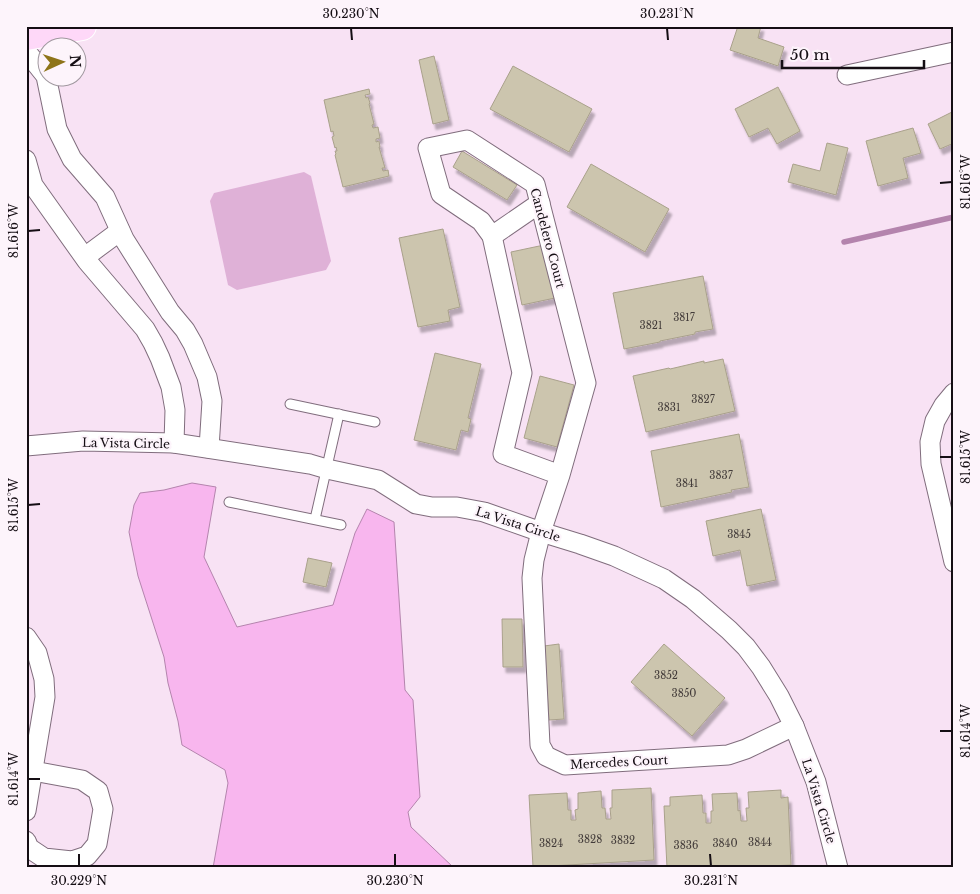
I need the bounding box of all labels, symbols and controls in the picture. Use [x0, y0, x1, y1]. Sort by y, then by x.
text: 30.230°N [322, 6, 380, 21]
text: 30.231°N [640, 6, 694, 21]
north arrow [38, 38, 88, 88]
scale bar [782, 38, 925, 70]
text: 50 m [790, 45, 830, 64]
text: N [66, 54, 84, 68]
text: 81.616°W [958, 154, 973, 209]
street label: Candelero Court [527, 186, 569, 290]
text: 81.616°W [6, 203, 21, 258]
house number: 3817 [673, 311, 696, 324]
house number: 3821 [640, 319, 662, 332]
house number: 3827 [691, 393, 716, 406]
house number: 3831 [658, 401, 680, 414]
text: 81.615°W [958, 429, 973, 484]
street label: La Vista Circle [82, 435, 170, 451]
house number: 3837 [709, 469, 734, 482]
text: 81.615°W [6, 477, 21, 532]
house number: 3841 [676, 477, 698, 490]
street label: La Vista Circle [474, 503, 562, 545]
house number: 3845 [727, 528, 751, 541]
house number: 3852 [654, 669, 678, 682]
house number: 3850 [671, 687, 697, 700]
text: 81.614°W [958, 703, 973, 758]
text: 81.614°W [6, 751, 21, 806]
street label: Mercedes Court [570, 752, 669, 772]
street label: La Vista Circle [799, 757, 839, 845]
house number: 3828 [578, 833, 602, 846]
house number: 3832 [611, 834, 635, 847]
house number: 3844 [748, 836, 772, 849]
house number: 3824 [539, 837, 563, 850]
house number: 3840 [712, 837, 738, 850]
house number: 3836 [674, 839, 698, 852]
text: 30.229°N [51, 873, 107, 888]
text: 30.230°N [366, 873, 424, 888]
text: 30.231°N [684, 873, 738, 888]

